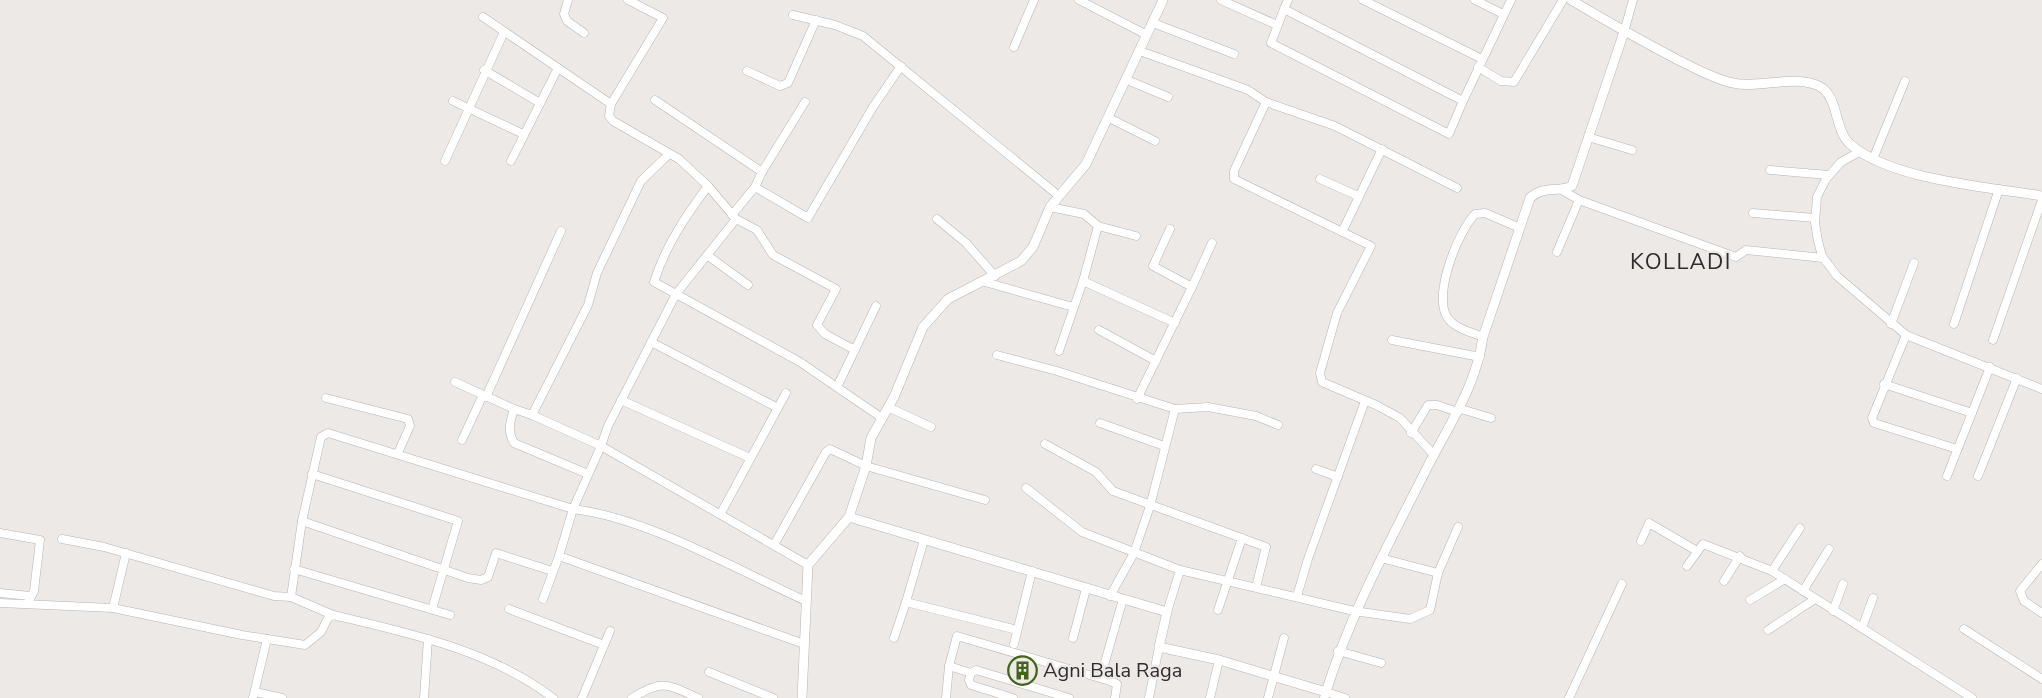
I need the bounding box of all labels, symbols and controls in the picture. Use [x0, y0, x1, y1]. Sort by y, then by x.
district label: KOLLADI [1630, 247, 1732, 277]
building icon: Agni Bala Raga [1006, 654, 1038, 686]
place label: Agni Bala Raga [1043, 657, 1182, 684]

